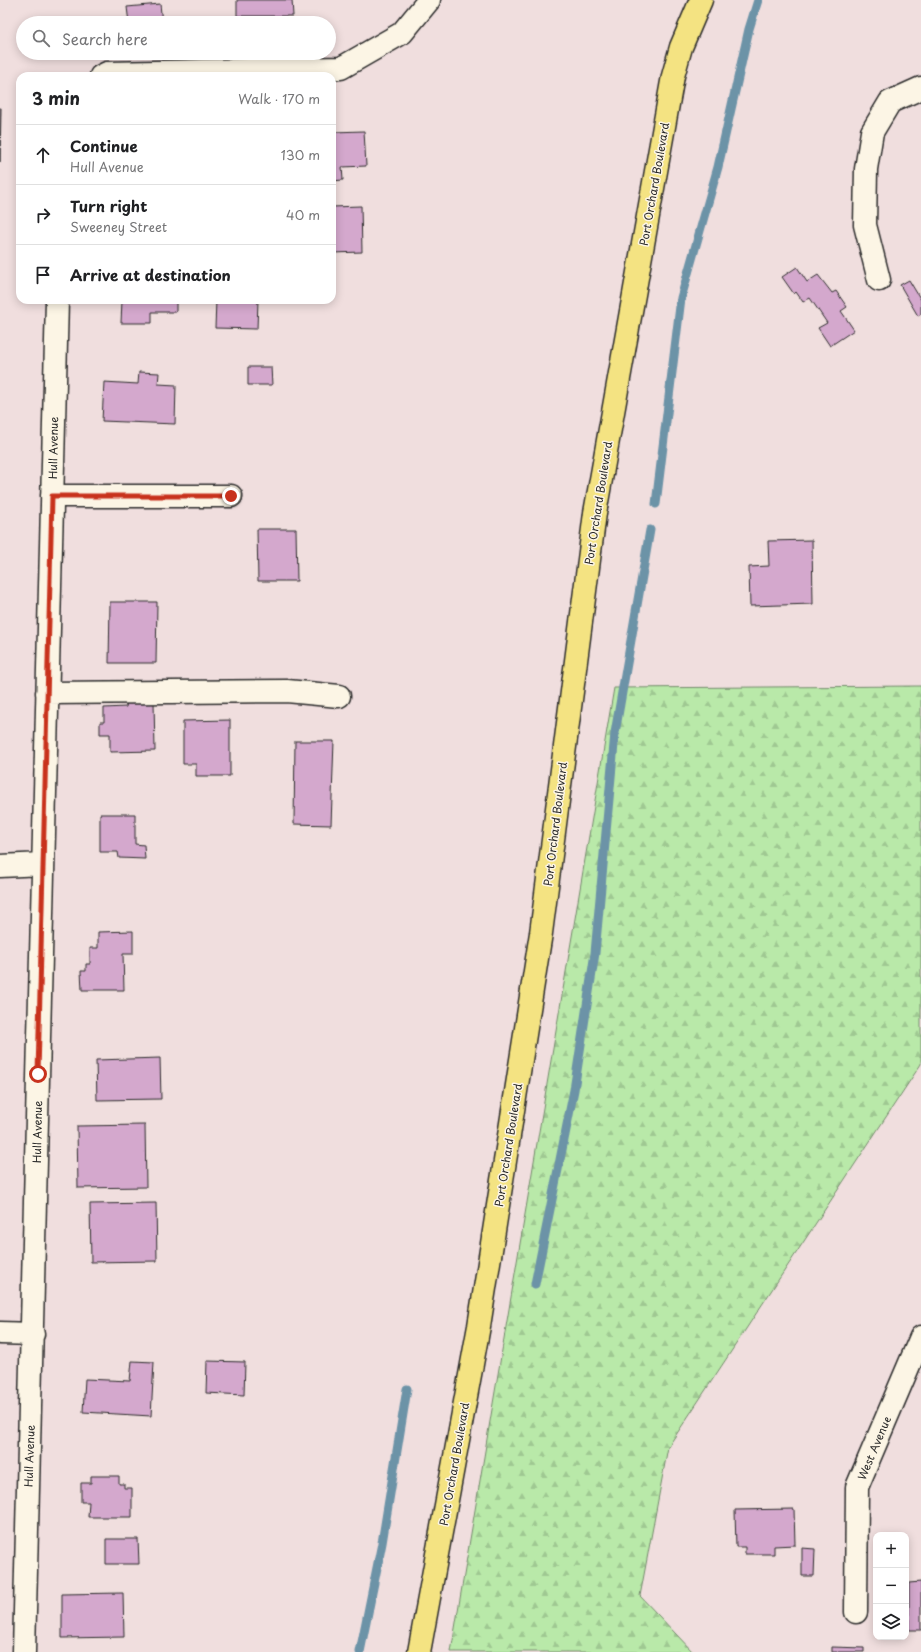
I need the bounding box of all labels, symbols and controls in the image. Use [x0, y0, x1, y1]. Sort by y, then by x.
search box [16, 16, 336, 60]
icon: search [30, 27, 52, 49]
text: Search here [62, 27, 148, 50]
text: 3 min [32, 85, 80, 111]
text: Walk · 170 m [238, 89, 320, 108]
street label: Port Orchard Boulevard [635, 121, 673, 247]
text: Continue [70, 134, 138, 157]
icon: ahead [32, 144, 54, 166]
text: 130 m [281, 145, 320, 164]
text: Hull Avenue [70, 157, 144, 176]
text: Turn right [70, 194, 147, 217]
icon: right [32, 204, 54, 226]
text: 40 m [286, 205, 320, 224]
text: Sweeney Street [70, 217, 167, 236]
text: Arrive at destination [70, 263, 231, 286]
icon: arrive [32, 264, 54, 286]
street label: Hull Avenue [44, 417, 62, 479]
street label: Port Orchard Boulevard [580, 440, 616, 566]
route end [222, 487, 240, 505]
street label: Port Orchard Boulevard [539, 761, 571, 887]
route start [29, 1065, 47, 1083]
street label: Port Orchard Boulevard [490, 1082, 526, 1208]
street label: Hull Avenue [28, 1101, 46, 1163]
street label: Port Orchard Boulevard [435, 1401, 473, 1527]
street label: West Avenue [853, 1413, 895, 1483]
street label: Hull Avenue [19, 1424, 39, 1488]
map controls [873, 1532, 909, 1640]
button: + [873, 1532, 909, 1568]
button: − [873, 1568, 909, 1604]
button: layers [873, 1604, 909, 1640]

